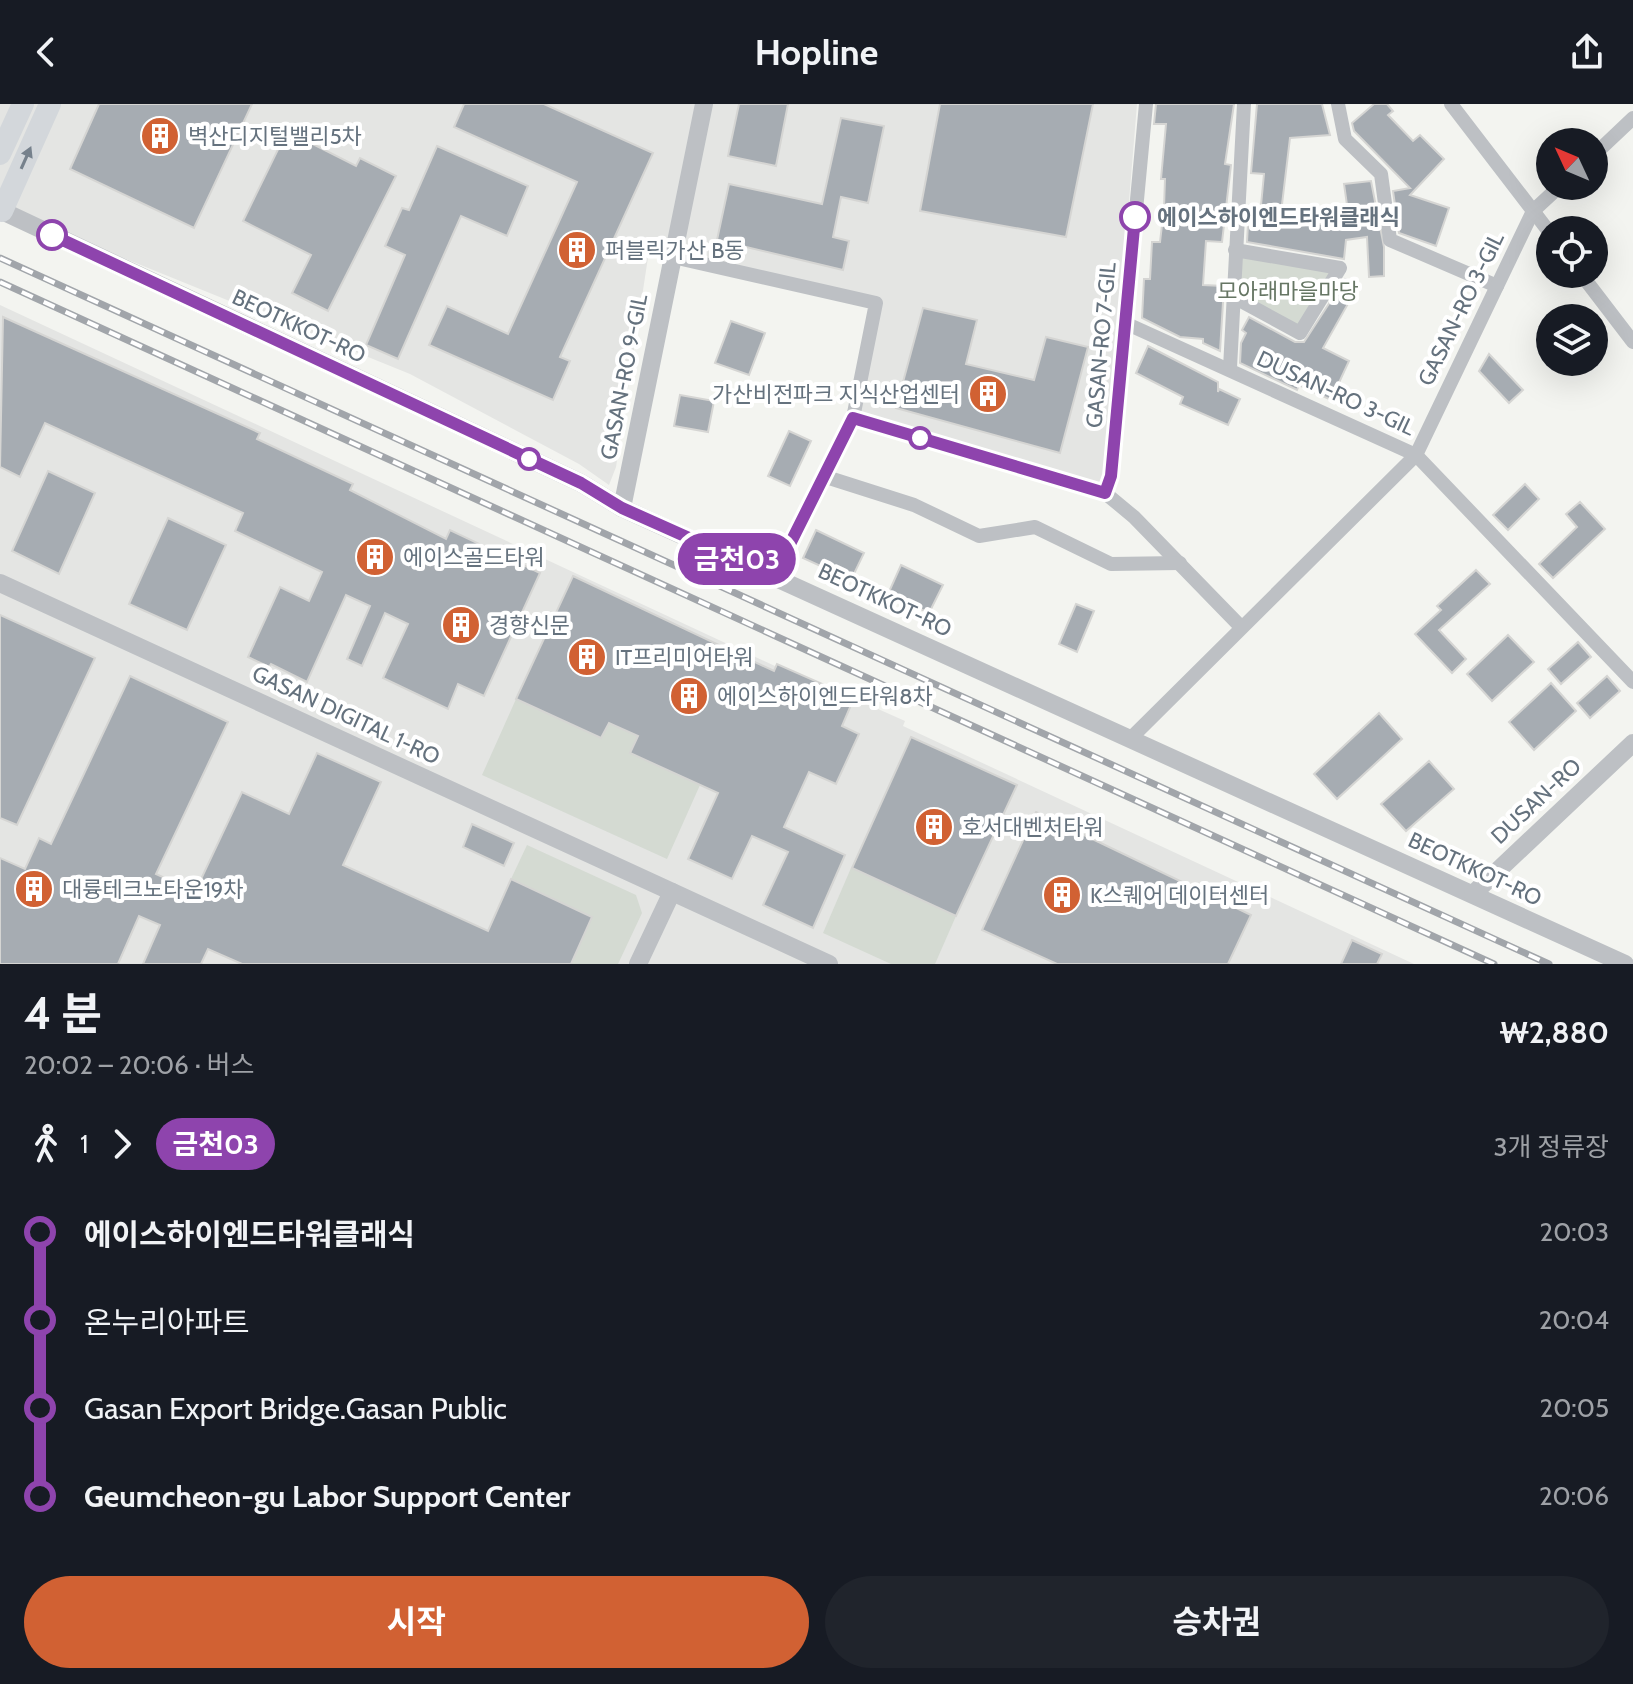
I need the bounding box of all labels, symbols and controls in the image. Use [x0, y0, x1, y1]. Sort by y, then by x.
icon: back [24, 30, 68, 74]
text: Hopline [755, 30, 878, 74]
icon: share [1565, 30, 1609, 74]
building icon: 벽산디지털밸리5차 [139, 115, 181, 157]
place label: 벽산디지털밸리5차 [188, 123, 362, 150]
north arrow [1536, 128, 1608, 200]
map controls [1536, 128, 1608, 376]
one-way arrow [20, 146, 33, 169]
marker: 에이스하이엔드타워클래식 [1120, 202, 1150, 232]
place label: 에이스하이엔드타워클래식 [1157, 204, 1400, 231]
button: locate [1536, 216, 1608, 288]
unlabelled marker [37, 220, 67, 250]
street label: GASAN-RO 3-GIL [1412, 228, 1510, 390]
building icon: 퍼블릭가산 B동 [556, 229, 598, 271]
place label: 퍼블릭가산 B동 [605, 237, 745, 264]
street label: GASAN-RO 7-GIL [1080, 261, 1122, 429]
park label: 모아래마을마당 [1217, 278, 1359, 305]
street label: BEOTKKOT-RO [228, 283, 370, 369]
street label: GASAN-RO 9-GIL [595, 292, 653, 462]
button: layers [1536, 304, 1608, 376]
street label: DUSAN-RO 3-GIL [1253, 345, 1419, 441]
building icon: 가산비전파크 지식산업센터 [967, 373, 1009, 415]
place label: 가산비전파크 지식산업센터 [712, 381, 960, 408]
unlabelled marker [909, 427, 931, 449]
unlabelled marker [518, 448, 540, 470]
line badge: 금천03 [681, 533, 793, 585]
building icon: 에이스골드타워 [354, 536, 396, 578]
text: 금천03 [694, 542, 780, 576]
place label: 에이스골드타워 [403, 544, 545, 571]
street label: BEOTKKOT-RO [814, 557, 956, 643]
building icon: 경향신문 [440, 604, 482, 646]
place label: 경향신문 [489, 612, 570, 639]
building icon: IT프리미어타워 [566, 636, 608, 678]
place label: IT프리미어타워 [615, 644, 754, 671]
street label: GASAN DIGITAL 1-RO [248, 660, 444, 770]
building icon: 에이스하이엔드타워8차 [668, 675, 710, 717]
place label: 에이스하이엔드타워8차 [717, 683, 933, 710]
street label: DUSAN-RO [1485, 752, 1587, 850]
building icon: 호서대벤처타워 [913, 806, 955, 848]
place label: 호서대벤처타워 [962, 814, 1104, 841]
street label: BEOTKKOT-RO [1404, 826, 1546, 912]
building icon: 대륭테크노타운19차 [13, 868, 55, 910]
building icon: K스퀘어 데이터센터 [1041, 874, 1083, 916]
place label: 대륭테크노타운19차 [62, 876, 244, 903]
place label: K스퀘어 데이터센터 [1090, 882, 1269, 909]
text: 4 분 [24, 987, 102, 1040]
text: ₩2,880 [1500, 1014, 1609, 1051]
text: 20:02 – 20:06 · 버스 [24, 1049, 255, 1081]
icon: walk [24, 1122, 68, 1166]
icon: forward [100, 1122, 144, 1166]
text: 금천03 [172, 1127, 259, 1161]
text: 1 [80, 1128, 88, 1160]
text: 3개 정류장 [1493, 1131, 1609, 1163]
text: 에이스하이엔드타워클래식 [84, 1216, 415, 1253]
text: 20:03 [1540, 1216, 1609, 1248]
text: 온누리아파트 [84, 1304, 250, 1341]
text: 20:04 [1539, 1304, 1609, 1336]
text: Gasan Export Bridge.Gasan Public [84, 1390, 507, 1427]
text: 20:05 [1540, 1392, 1609, 1424]
text: Geumcheon-gu Labor Support Center [84, 1478, 570, 1515]
text: 20:06 [1539, 1480, 1609, 1512]
button: 시작 [24, 1576, 809, 1668]
button: 승차권 [825, 1576, 1609, 1668]

